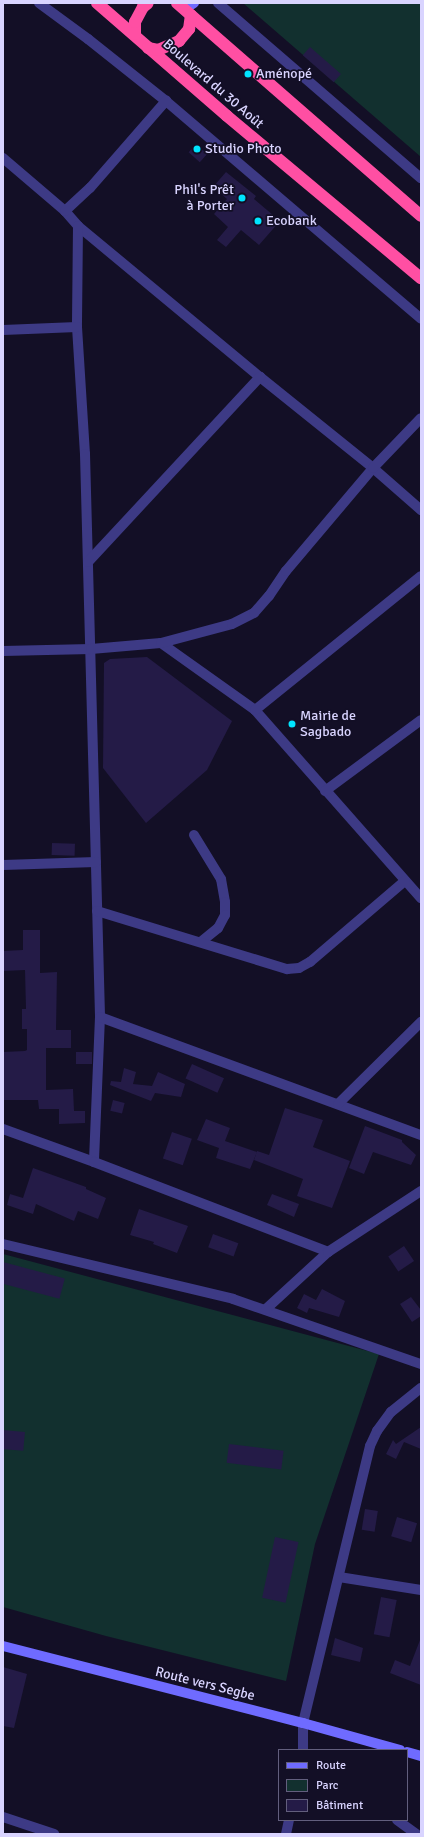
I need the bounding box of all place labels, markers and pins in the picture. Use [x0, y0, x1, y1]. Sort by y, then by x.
place label: Aménopé [256, 66, 312, 82]
marker: Aménopé [243, 69, 253, 79]
place label: Studio Photo [205, 141, 282, 157]
marker: Studio Photo [192, 144, 202, 154]
place label: Phil's Prêt à Porter [174, 182, 234, 214]
marker: Phil's Prêt à Porter [237, 193, 247, 203]
place label: Ecobank [266, 213, 317, 229]
marker: Ecobank [253, 216, 263, 226]
place label: Mairie de Sagbado [300, 708, 356, 740]
marker: Mairie de Sagbado [287, 719, 297, 729]

